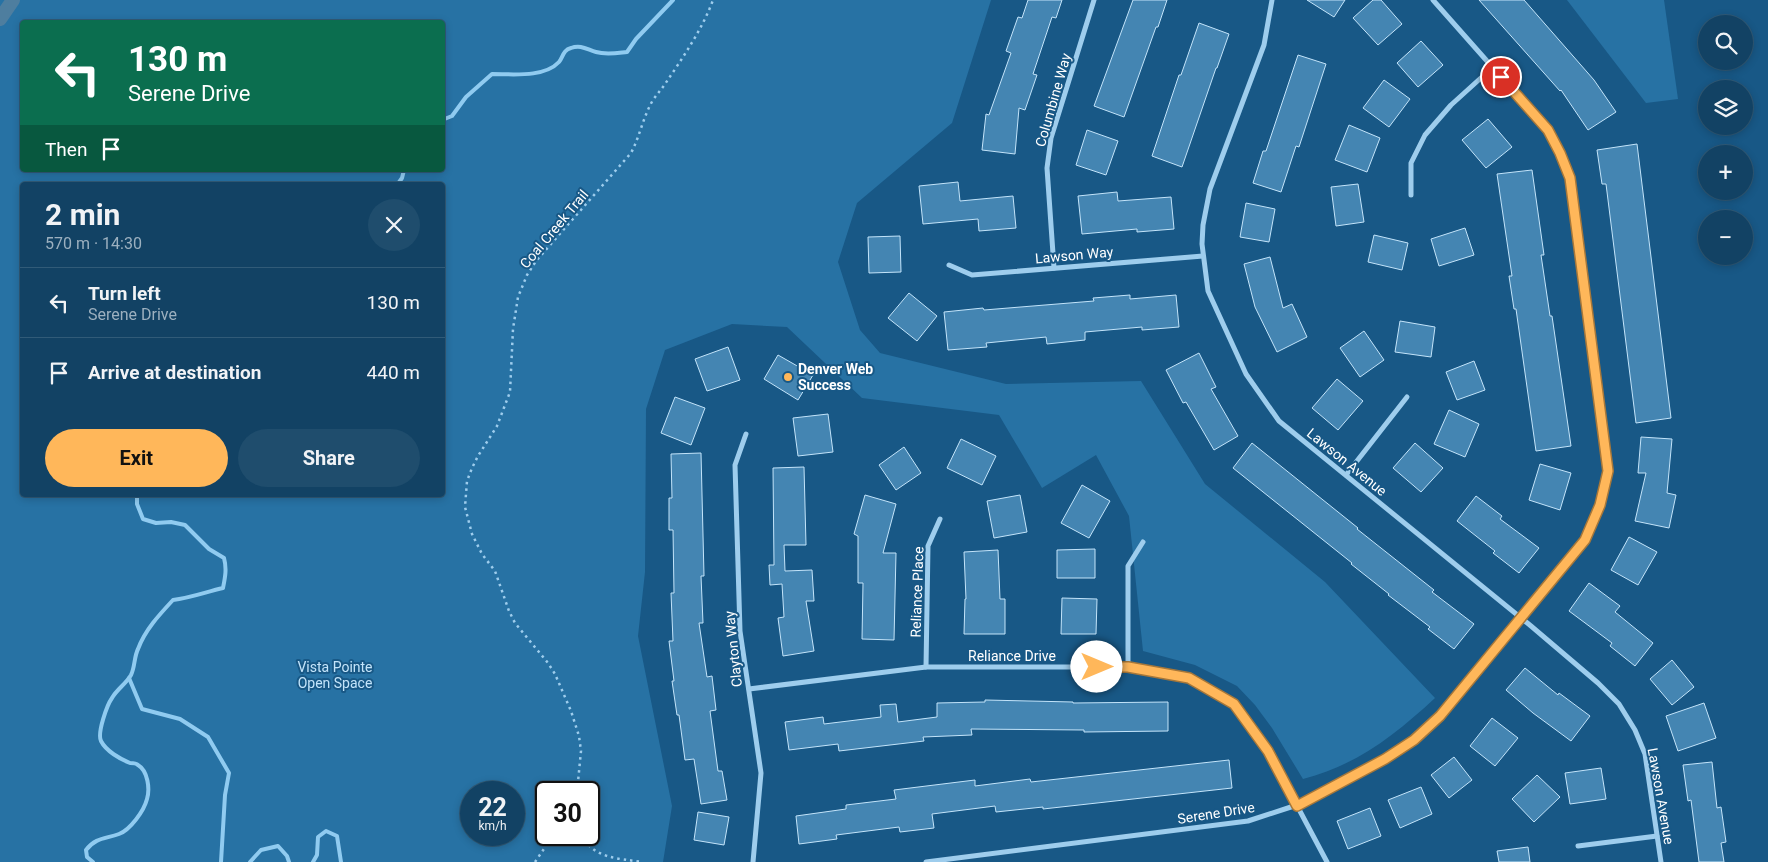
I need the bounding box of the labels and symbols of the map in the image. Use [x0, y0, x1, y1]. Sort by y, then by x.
street label: Columbine Way [1032, 51, 1074, 149]
pin [1480, 56, 1522, 98]
street label: Coal Creek Trail [517, 187, 591, 271]
street label: Lawson Way [1034, 244, 1114, 266]
place label: Denver Web Success [798, 361, 873, 393]
marker: Denver Web Success [782, 371, 794, 383]
street label: Lawson Avenue [1304, 425, 1390, 499]
street label: Reliance Place [907, 546, 927, 638]
street label: Clayton Way [721, 610, 745, 688]
position arrow [1070, 640, 1122, 692]
street label: Reliance Drive [968, 648, 1056, 664]
park label: Vista Pointe Open Space [297, 659, 373, 691]
street label: Lawson Avenue [1645, 746, 1677, 846]
speed limit sign: 30 [535, 781, 600, 846]
street label: Serene Drive [1176, 799, 1256, 827]

